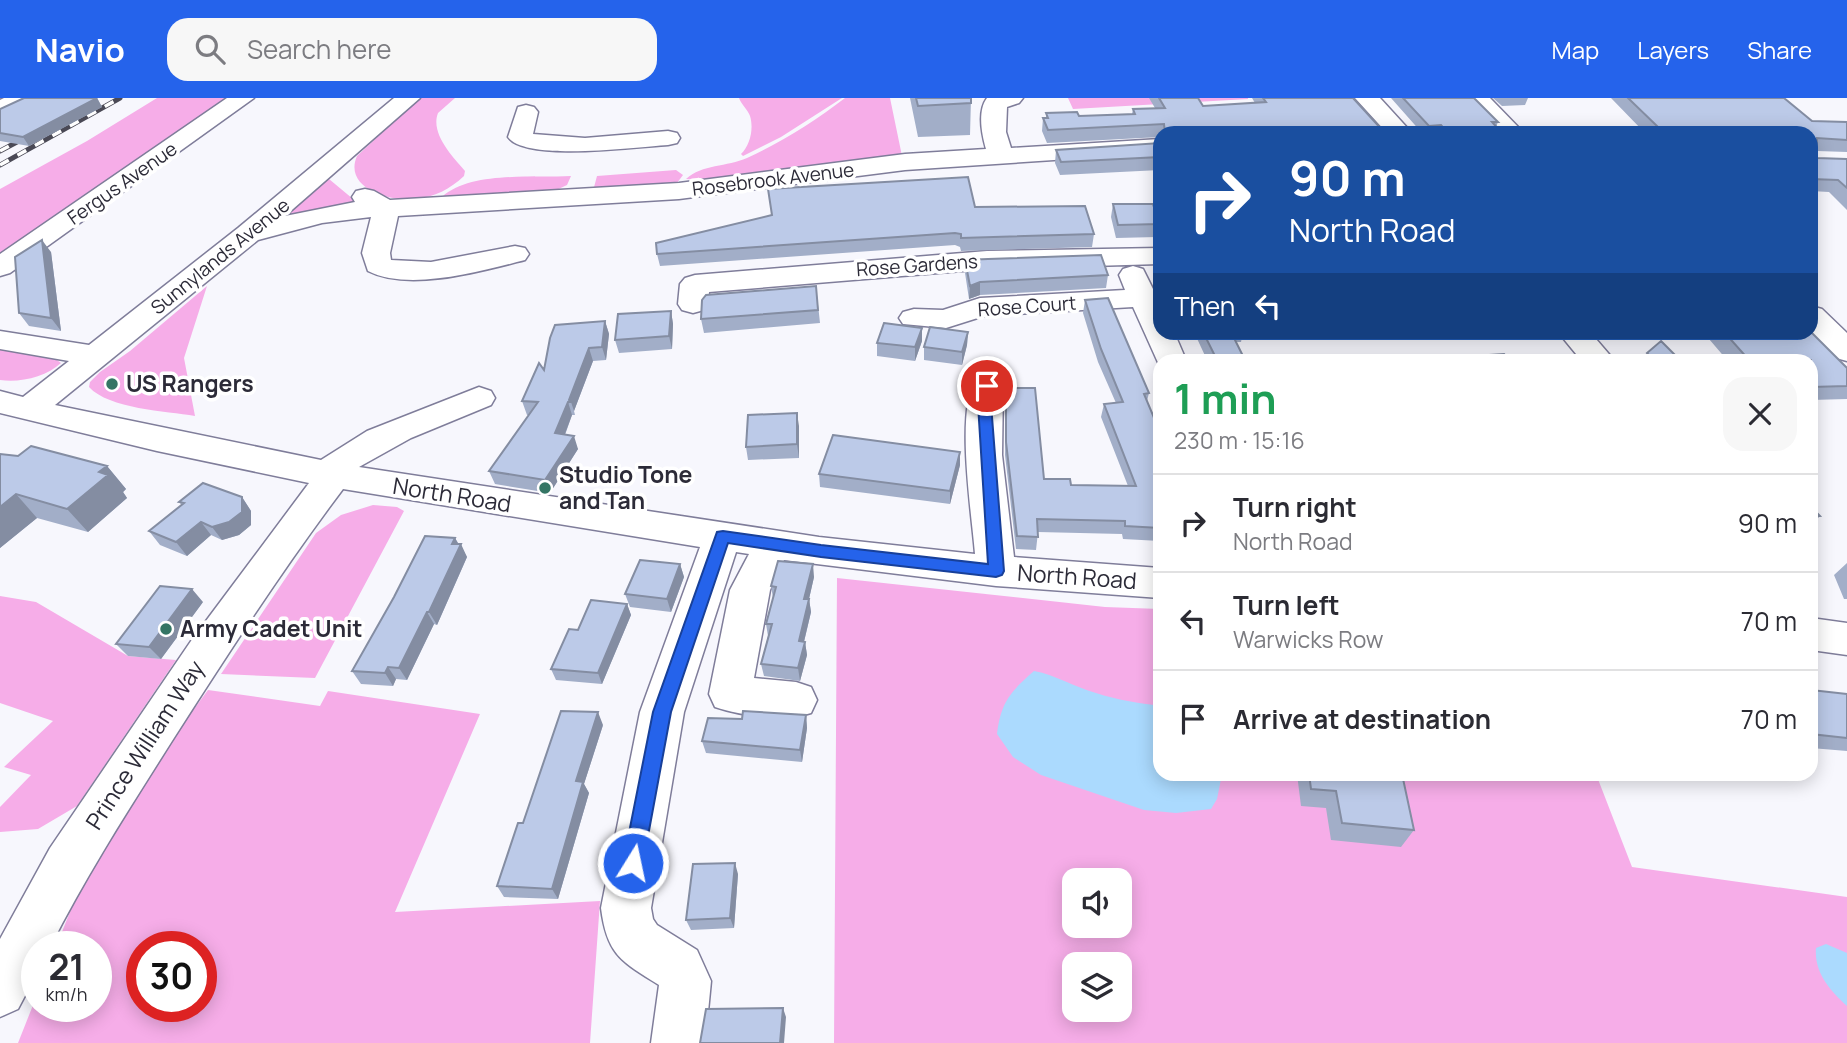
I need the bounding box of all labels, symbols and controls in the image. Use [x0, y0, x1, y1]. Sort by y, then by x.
search box [167, 18, 657, 81]
text: Navio [35, 27, 125, 72]
icon: search [191, 30, 229, 68]
text: Search here [247, 31, 391, 67]
text: Map [1552, 33, 1599, 66]
text: Layers [1637, 33, 1709, 66]
text: Share [1747, 33, 1812, 66]
street label: Fergus Avenue [62, 136, 182, 230]
text: 90 m [1289, 144, 1406, 211]
icon: right [1174, 154, 1265, 245]
street label: Rosebrook Avenue [691, 156, 855, 202]
street label: Sunnylands Avenue [145, 192, 295, 320]
text: North Road [1289, 208, 1455, 252]
street label: Rose Gardens [855, 248, 979, 282]
icon: left [1249, 287, 1287, 325]
text: Then [1174, 288, 1235, 324]
street label: Rose Court [977, 290, 1077, 322]
pin [957, 356, 1017, 416]
place label: US Rangers [126, 367, 254, 399]
icon: arrive [968, 367, 1006, 405]
text: 1 min [1174, 369, 1277, 427]
marker: US Rangers [104, 376, 120, 392]
button: close [1723, 377, 1797, 451]
text: 230 m · 15:16 [1174, 424, 1305, 456]
place label: Studio Tone and Tan [559, 458, 692, 516]
street label: North Road [391, 469, 514, 519]
marker: Studio Tone and Tan [537, 480, 553, 496]
text: Turn right [1233, 489, 1357, 525]
icon: right [1174, 504, 1212, 542]
text: 90 m [1738, 505, 1797, 541]
text: North Road [1233, 525, 1353, 557]
street label: North Road [1016, 556, 1138, 596]
text: Turn left [1233, 587, 1340, 623]
icon: left [1174, 602, 1212, 640]
text: 70 m [1741, 603, 1797, 639]
place label: Army Cadet Unit [180, 612, 362, 644]
marker: Army Cadet Unit [158, 621, 174, 637]
text: Warwicks Row [1233, 623, 1383, 655]
street label: Prince William Way [77, 654, 211, 835]
icon: arrive [1174, 700, 1212, 738]
text: Arrive at destination [1233, 701, 1491, 737]
text: 70 m [1741, 701, 1797, 737]
position arrow [596, 826, 670, 900]
map controls [1062, 868, 1132, 1022]
button: sound [1062, 868, 1132, 938]
speed limit sign: 30 [126, 931, 217, 1022]
text: 21 [48, 943, 85, 991]
button: layers [1062, 952, 1132, 1022]
text: km/h [46, 982, 87, 1006]

